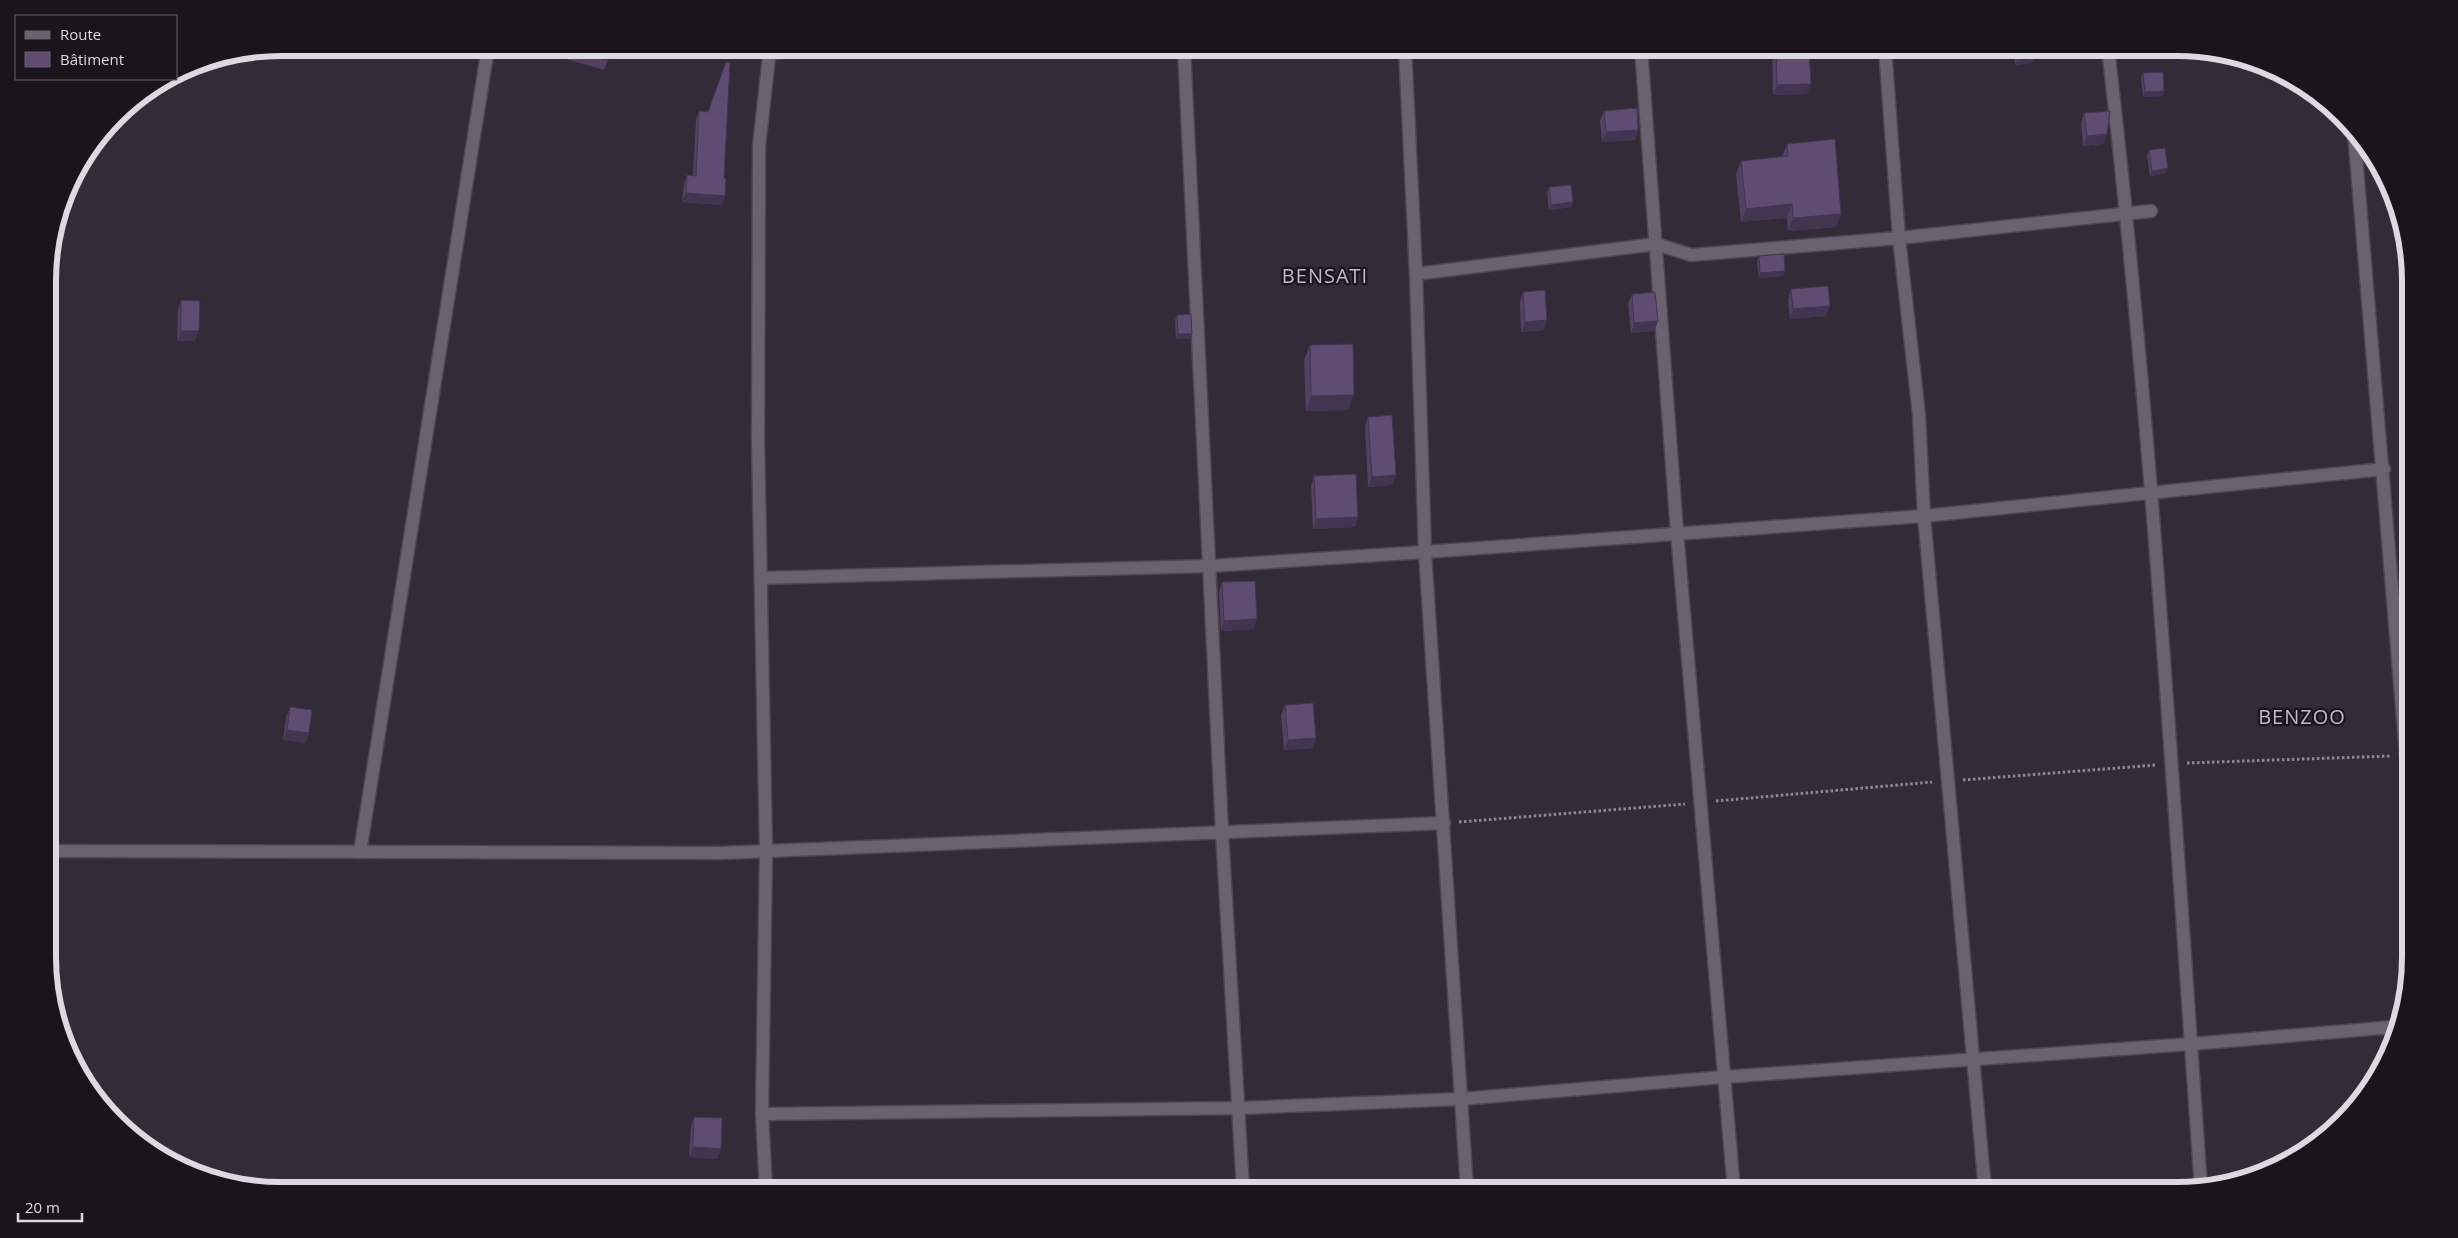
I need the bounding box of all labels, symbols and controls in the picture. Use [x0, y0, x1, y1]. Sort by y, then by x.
legend [15, 15, 178, 80]
text: Route [60, 24, 101, 44]
text: Bâtiment [60, 49, 124, 69]
district label: BENSATI [1282, 262, 1368, 289]
district label: BENZOO [2258, 703, 2346, 730]
scale bar [18, 1190, 81, 1222]
text: 20 m [25, 1197, 60, 1217]

